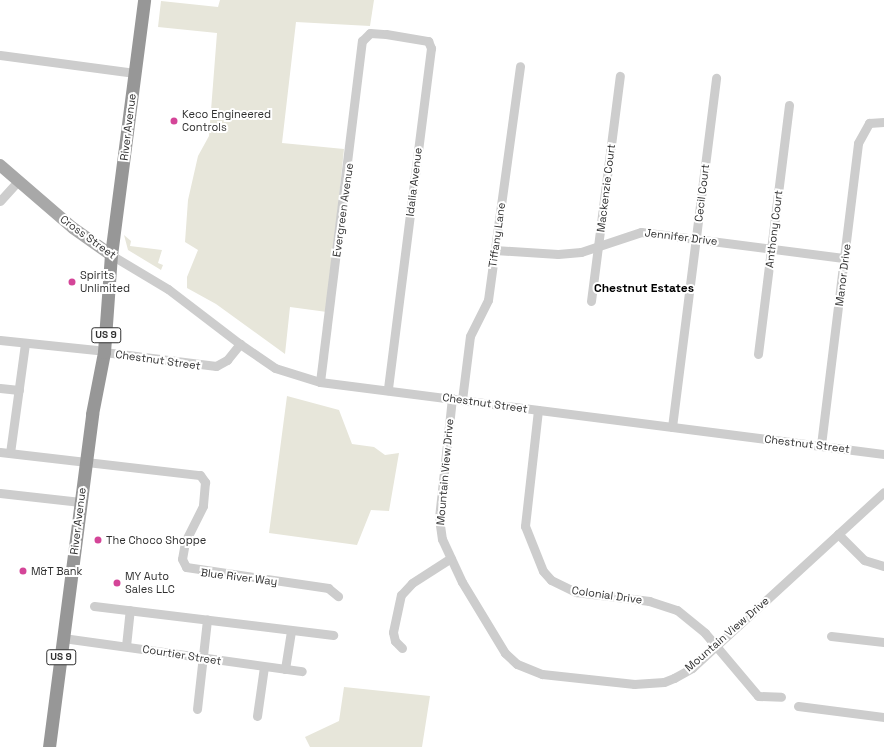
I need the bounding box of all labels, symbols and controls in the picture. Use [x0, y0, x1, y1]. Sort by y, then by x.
street label: River Avenue [117, 93, 139, 161]
place label: Keco Engineered Controls [182, 108, 271, 134]
marker: Keco Engineered Controls [169, 116, 179, 126]
street label: Mackenzie Court [594, 143, 618, 233]
street label: Idalia Avenue [403, 147, 425, 217]
street label: Evergreen Avenue [330, 162, 356, 258]
street label: Cecil Court [692, 163, 712, 223]
street label: Anthony Court [763, 189, 785, 269]
street label: Tiffany Lane [486, 202, 508, 268]
street label: Cross Street [57, 212, 119, 262]
street label: Jennifer Drive [644, 226, 718, 248]
street label: Manor Drive [833, 243, 853, 307]
place label: Spirits Unlimited [80, 269, 130, 295]
marker: Spirits Unlimited [67, 277, 77, 287]
district label: Chestnut Estates [594, 282, 694, 296]
road number: US 9 [91, 327, 121, 343]
street label: Chestnut Street [115, 347, 201, 373]
street label: Chestnut Street [442, 390, 528, 416]
street label: Mountain View Drive [434, 418, 456, 526]
street label: Chestnut Street [764, 432, 850, 456]
street label: River Avenue [67, 487, 89, 555]
place label: The Choco Shoppe [106, 533, 206, 547]
marker: The Choco Shoppe [93, 535, 103, 545]
place label: M&T Bank [31, 564, 83, 578]
marker: M&T Bank [18, 566, 28, 576]
street label: Blue River Way [200, 566, 278, 588]
place label: MY Auto Sales LLC [125, 570, 175, 596]
marker: MY Auto Sales LLC [112, 578, 122, 588]
street label: Colonial Drive [571, 584, 643, 606]
street label: Mountain View Drive [682, 594, 772, 674]
street label: Courtier Street [142, 642, 222, 668]
road number: US 9 [46, 649, 76, 665]

